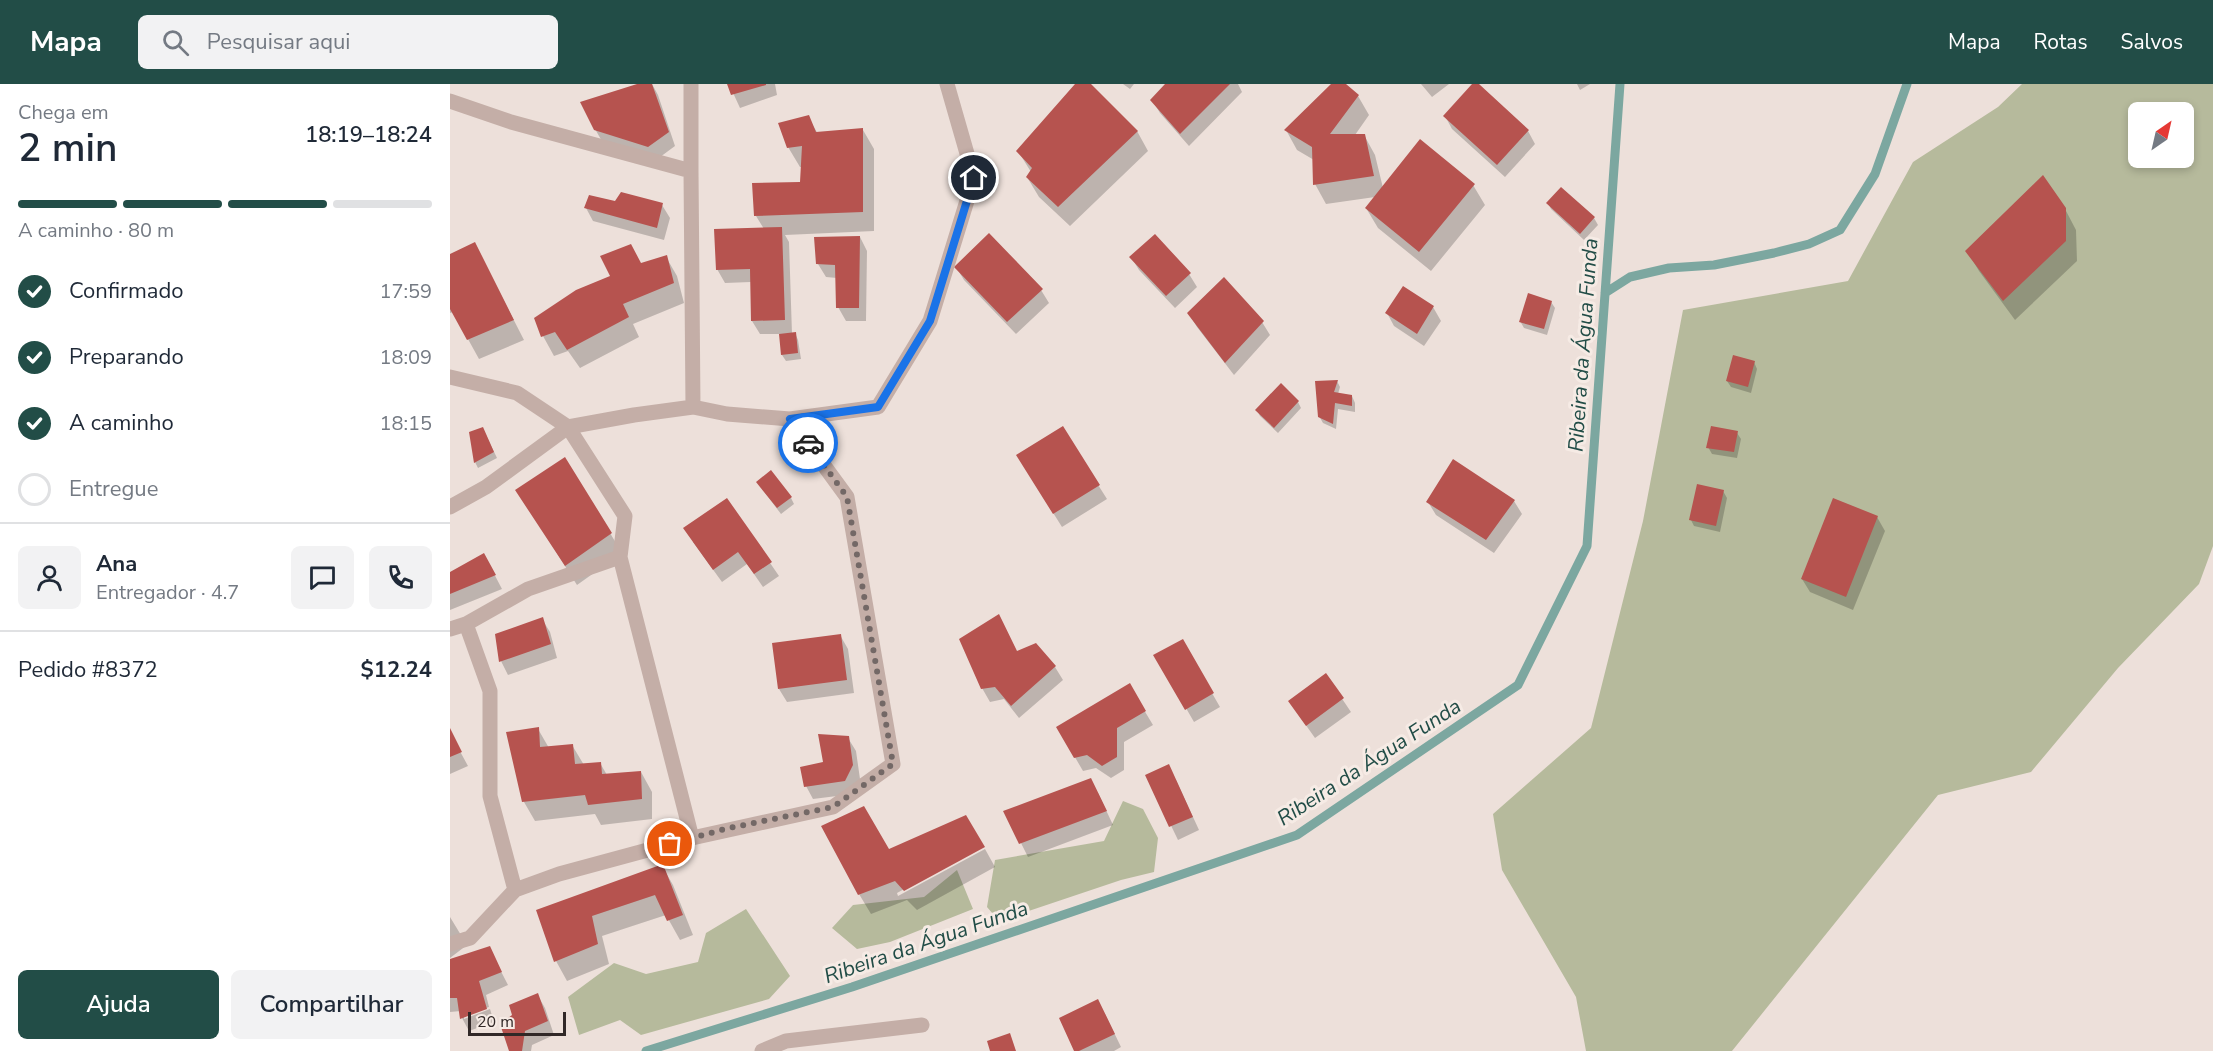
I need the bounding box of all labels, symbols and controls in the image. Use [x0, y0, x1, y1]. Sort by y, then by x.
search box [138, 15, 558, 69]
text: Mapa [30, 23, 102, 61]
icon: search [159, 26, 192, 59]
text: Pesquisar aqui [207, 27, 350, 57]
text: Mapa [1948, 28, 2001, 56]
text: Rotas [2034, 28, 2088, 56]
text: Salvos [2121, 28, 2183, 56]
text: Chega em [18, 99, 109, 126]
north arrow [2128, 102, 2194, 168]
map controls [2128, 102, 2194, 168]
text: 18:19–18:24 [305, 120, 432, 150]
text: 2 min [18, 122, 117, 175]
pin [948, 152, 999, 203]
icon: home [957, 161, 990, 194]
text: A caminho · 80 m [18, 217, 174, 244]
water label: Ribeira da Água Funda [1562, 237, 1604, 453]
icon: check [18, 275, 51, 308]
text: Confirmado [69, 276, 184, 306]
text: 17:59 [379, 278, 432, 305]
icon: check [18, 341, 51, 374]
text: Preparando [69, 342, 184, 372]
text: 18:09 [379, 344, 432, 371]
icon: check [18, 407, 51, 440]
text: A caminho [69, 408, 174, 438]
text: 18:15 [379, 410, 432, 437]
courier [778, 413, 838, 473]
icon: car [792, 427, 825, 460]
text: Entregue [69, 474, 158, 504]
button: person [18, 546, 81, 609]
button: chat [291, 546, 354, 609]
button: phone [369, 546, 432, 609]
text: Ana [96, 549, 137, 579]
text: Entregador · 4.7 [96, 579, 239, 606]
text: Pedido #8372 [18, 655, 158, 685]
text: $12.24 [361, 655, 432, 685]
water label: Ribeira da Água Funda [1272, 692, 1466, 832]
pin [644, 818, 695, 869]
icon: bag [653, 827, 686, 860]
water label: Ribeira da Água Funda [820, 894, 1032, 990]
button: Ajuda [18, 970, 219, 1039]
button: Compartilhar [231, 970, 432, 1039]
scale bar [468, 1009, 566, 1036]
text: 20 m [477, 1011, 514, 1033]

